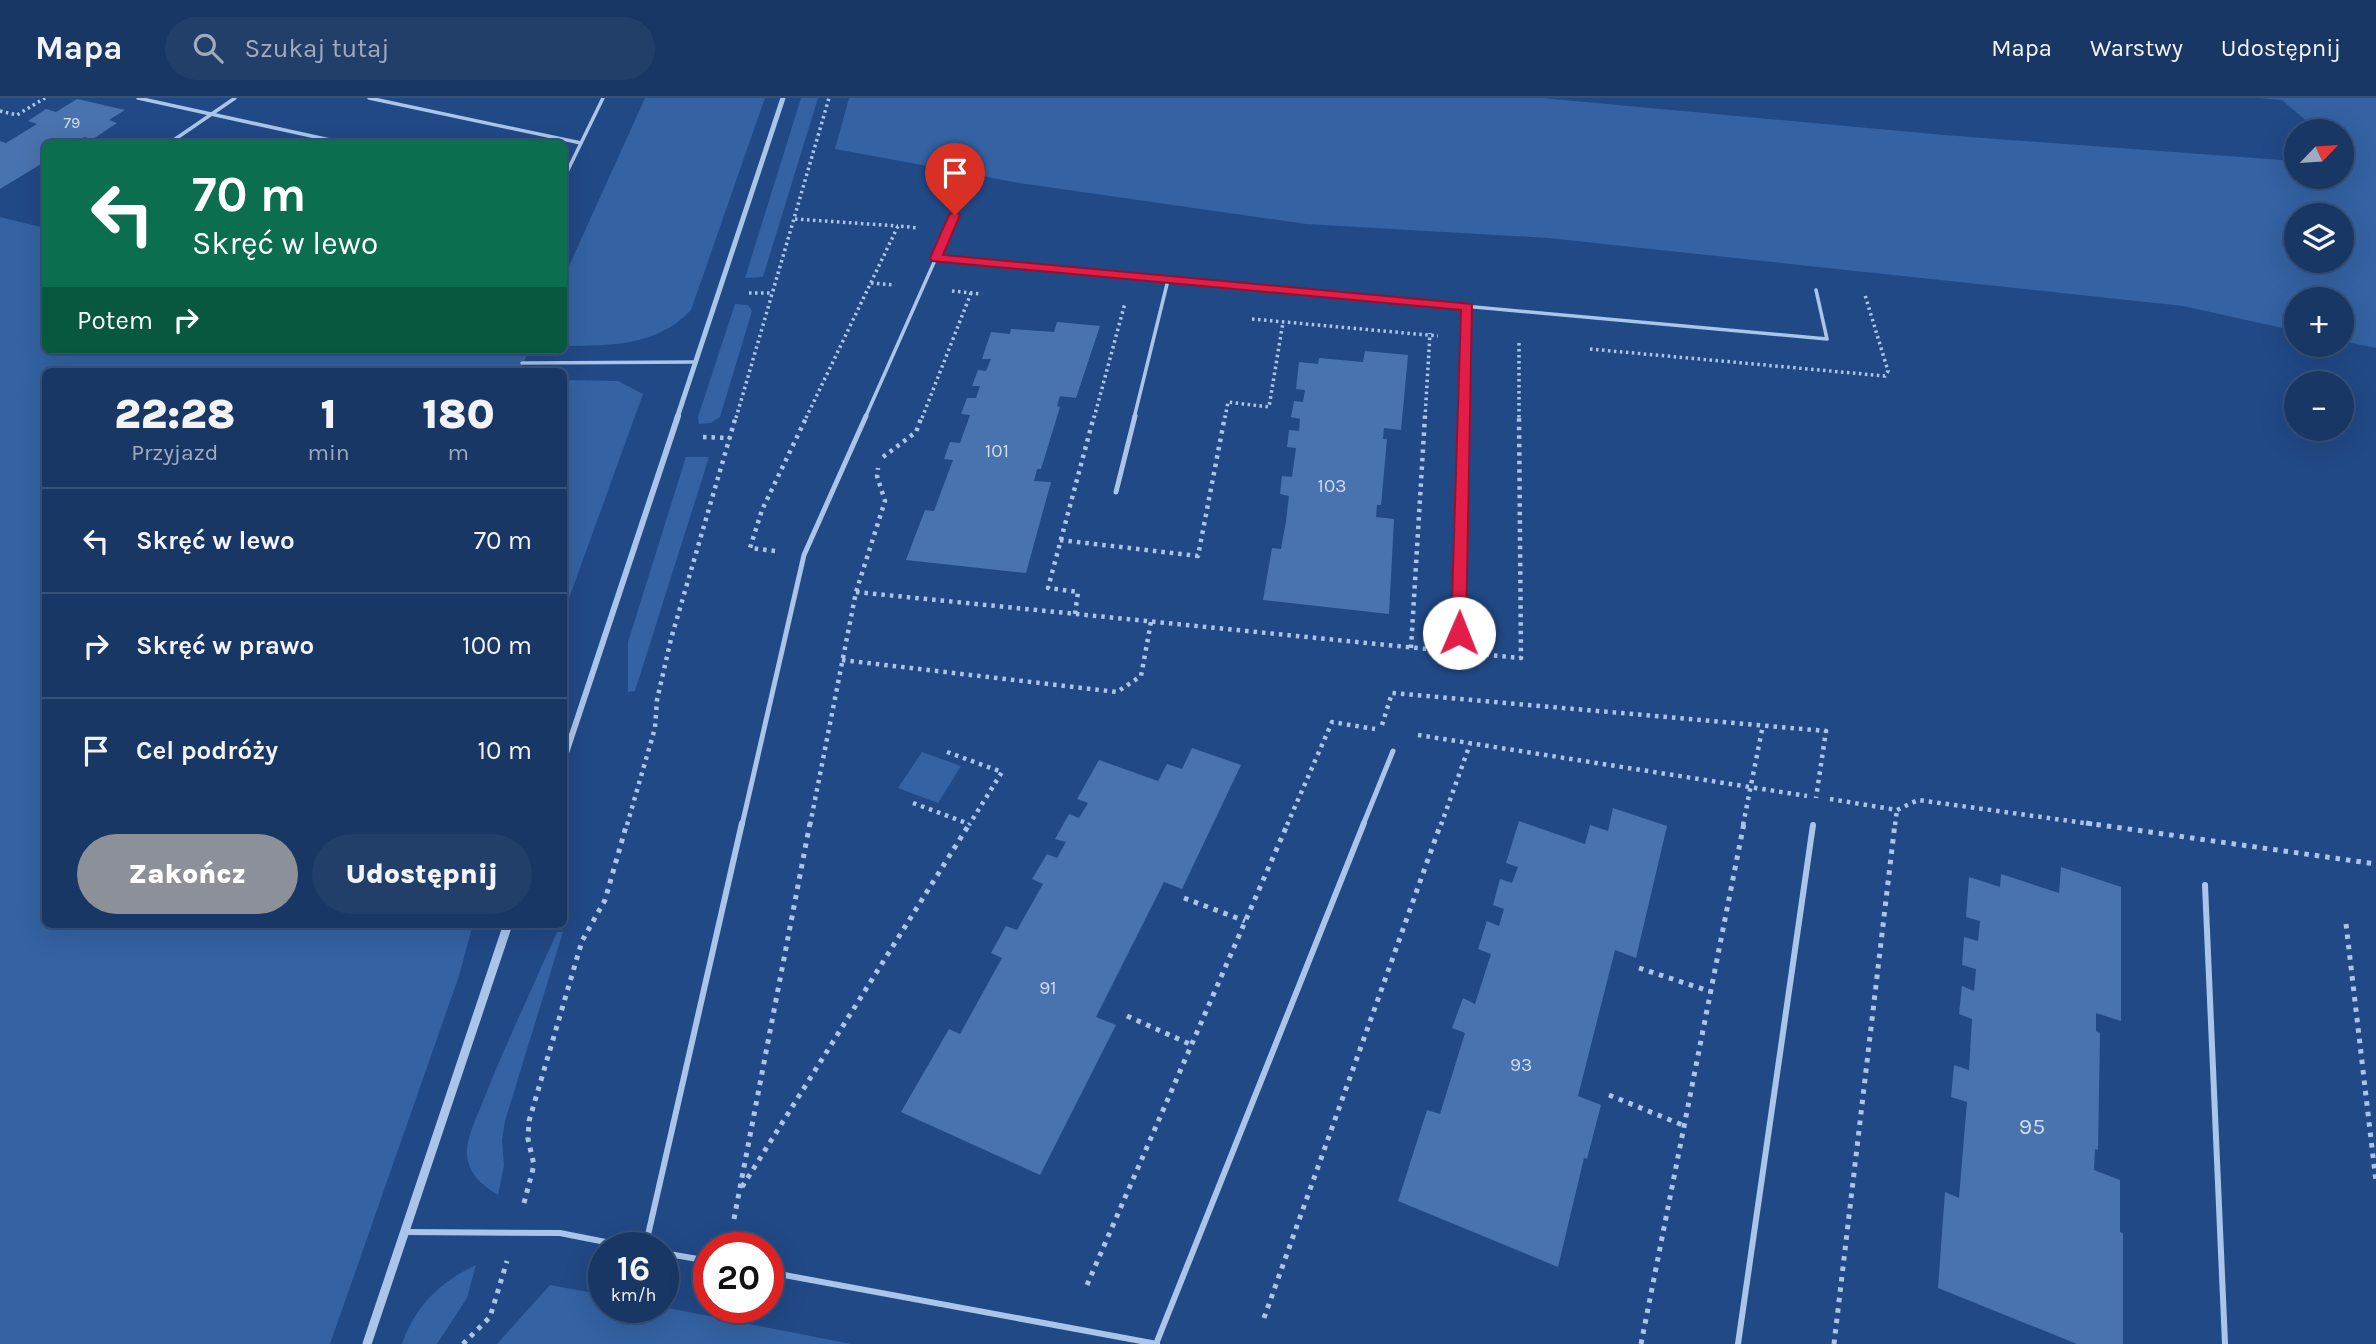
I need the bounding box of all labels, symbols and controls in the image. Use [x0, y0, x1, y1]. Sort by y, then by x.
search box [165, 17, 655, 80]
text: Mapa [35, 29, 123, 67]
icon: search [189, 29, 227, 67]
text: Szukaj tutaj [245, 33, 389, 64]
text: Mapa [1991, 34, 2052, 62]
text: Warstwy [2090, 34, 2183, 62]
text: Udostępnij [2221, 34, 2341, 62]
house number: 79 [64, 113, 80, 132]
north arrow [2284, 119, 2354, 189]
map controls [2284, 119, 2354, 441]
pin [925, 143, 985, 215]
icon: arrive [936, 154, 974, 192]
text: 70 m [192, 166, 306, 223]
icon: left [77, 168, 168, 259]
button: layers [2284, 203, 2354, 273]
text: Skręć w lewo [192, 225, 378, 262]
button: + [2284, 287, 2354, 357]
icon: right [167, 301, 205, 339]
text: Potem [77, 305, 153, 336]
button: − [2284, 371, 2354, 441]
text: 22:28 [114, 389, 235, 439]
text: 1 [321, 389, 337, 439]
text: 180 [422, 389, 495, 439]
text: Przyjazd [131, 439, 218, 466]
text: min [307, 439, 350, 466]
text: m [448, 439, 469, 466]
house number: 101 [985, 440, 1009, 462]
house number: 103 [1318, 475, 1346, 497]
icon: left [77, 522, 115, 560]
text: Skręć w lewo [136, 525, 295, 556]
text: 70 m [474, 525, 532, 556]
position arrow [1422, 596, 1496, 670]
icon: right [77, 627, 115, 665]
text: Skręć w prawo [136, 630, 314, 661]
text: 100 m [462, 630, 532, 661]
icon: arrive [77, 732, 115, 770]
text: Cel podróży [136, 735, 278, 766]
text: 10 m [477, 735, 532, 766]
button: Zakończ [77, 834, 298, 914]
button: Udostępnij [312, 834, 532, 914]
house number: 91 [1039, 977, 1057, 999]
house number: 93 [1510, 1054, 1532, 1076]
house number: 95 [2019, 1113, 2045, 1140]
speed limit sign: 20 [693, 1232, 784, 1323]
text: 16 [617, 1248, 650, 1289]
text: km/h [611, 1284, 656, 1306]

